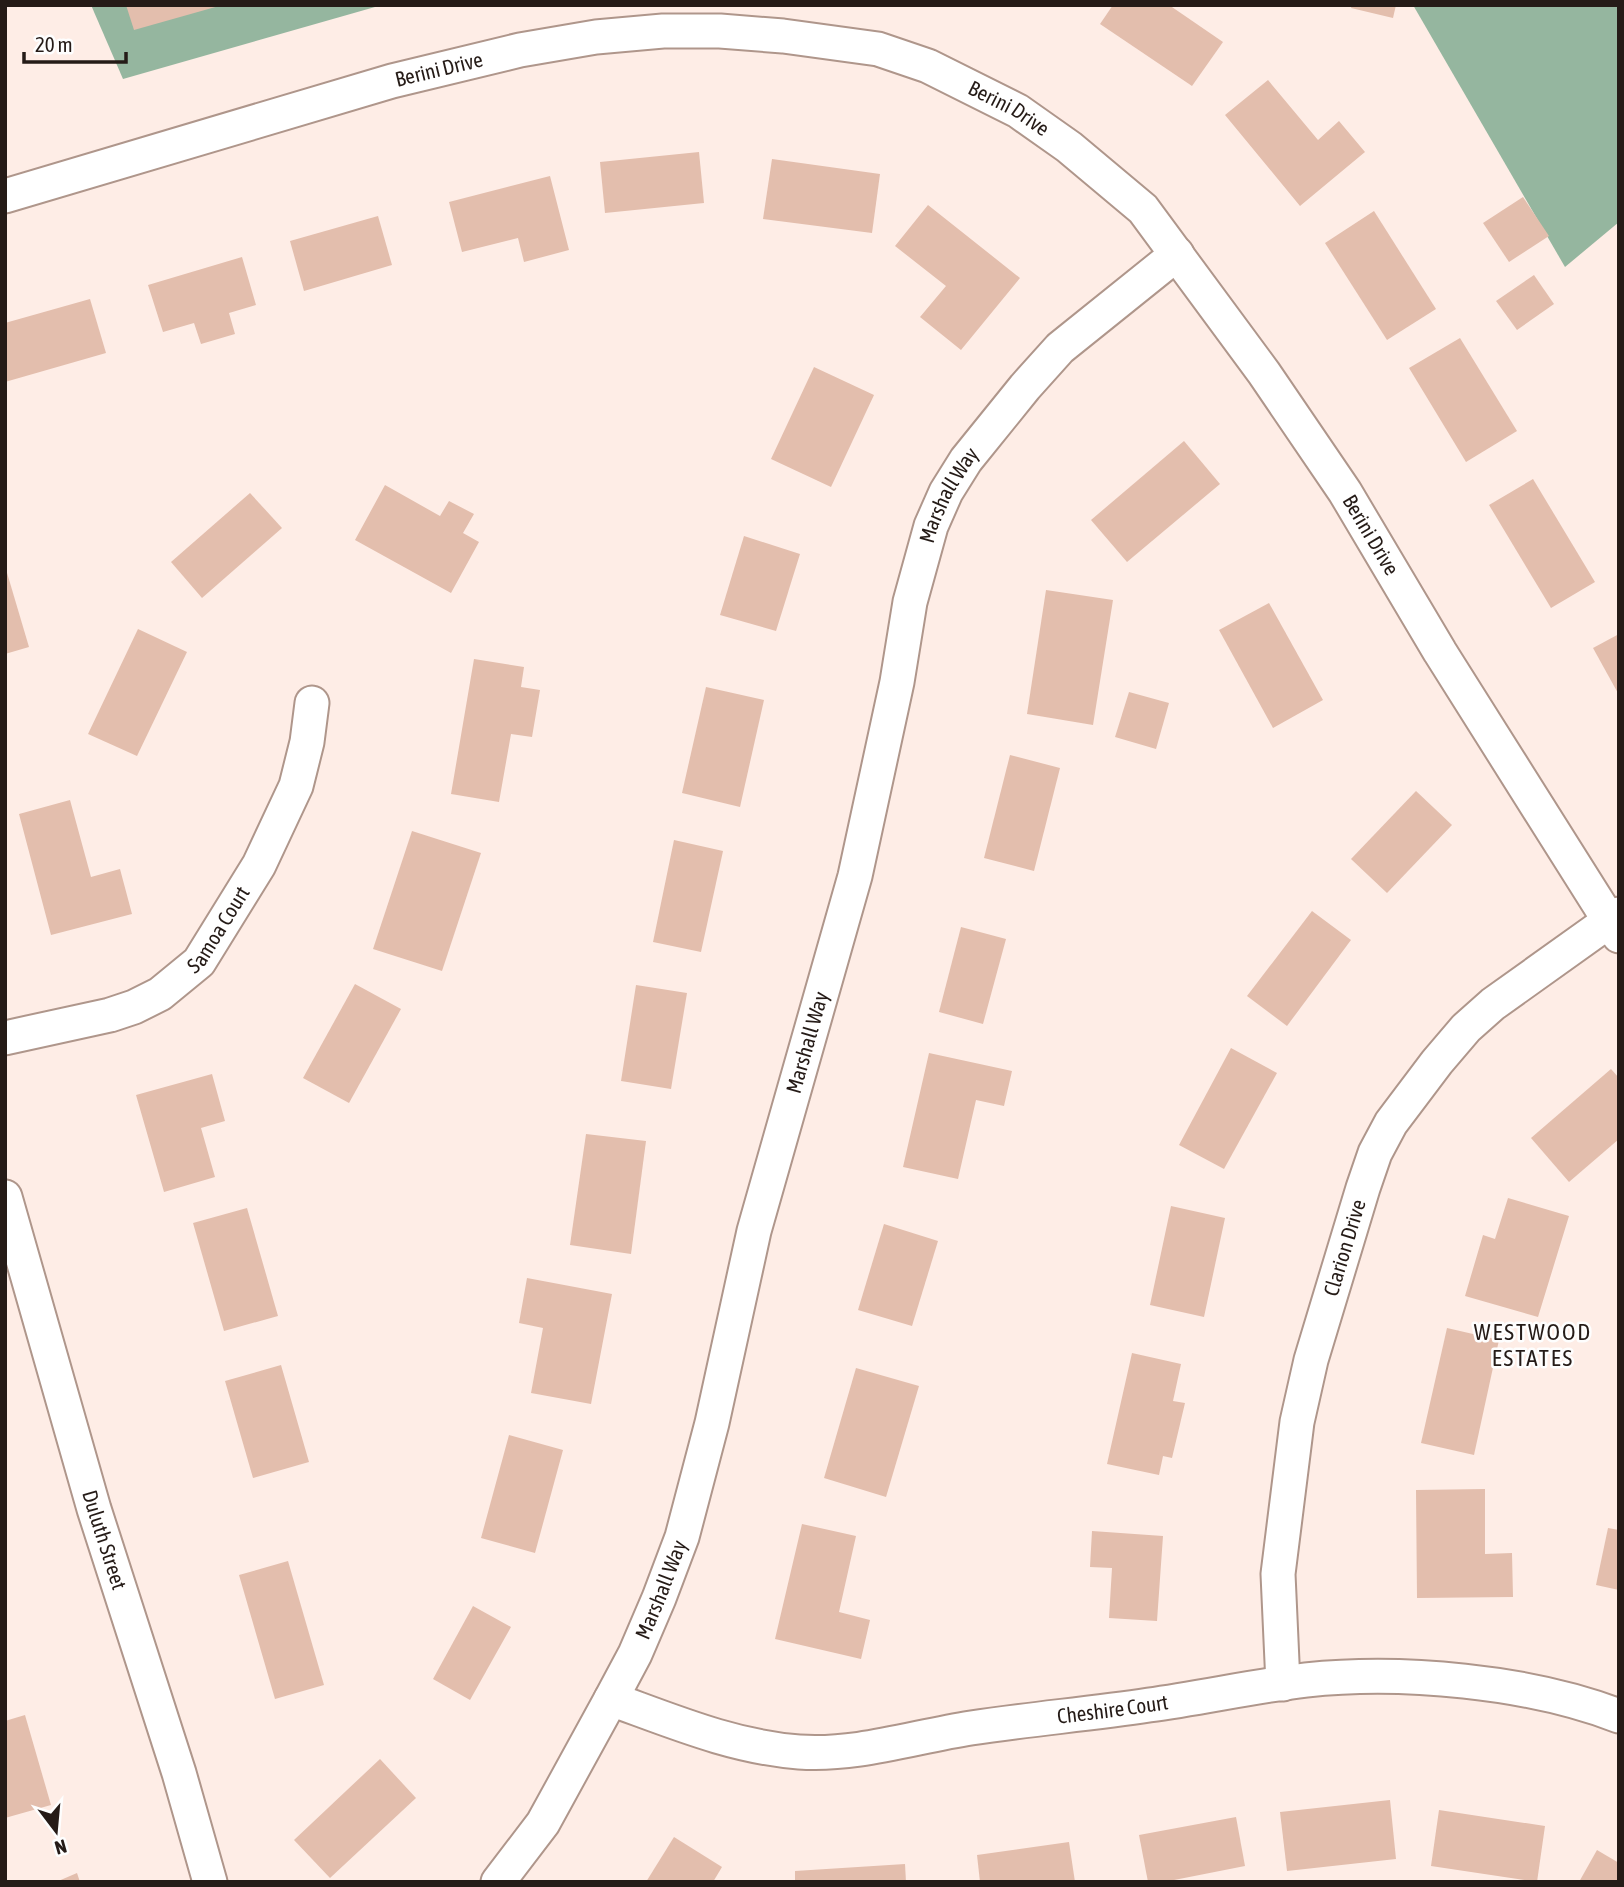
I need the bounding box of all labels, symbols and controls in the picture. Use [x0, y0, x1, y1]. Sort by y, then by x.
scale bar [24, 21, 126, 65]
text: 20 m [35, 32, 73, 56]
street label: Berini Drive [392, 46, 485, 91]
street label: Berini Drive [965, 75, 1054, 140]
street label: Marshall Way [914, 442, 983, 545]
street label: Berini Drive [1338, 490, 1404, 579]
street label: Samoa Court [182, 882, 254, 978]
street label: Marshall Way [781, 988, 833, 1096]
street label: Clarion Drive [1318, 1196, 1370, 1299]
district label: WESTWOOD ESTATES [1474, 1319, 1592, 1371]
street label: Duluth Street [78, 1487, 132, 1592]
street label: Marshall Way [630, 1536, 691, 1643]
street label: Cheshire Court [1056, 1689, 1170, 1728]
north arrow [21, 1796, 91, 1866]
text: N [52, 1835, 69, 1859]

